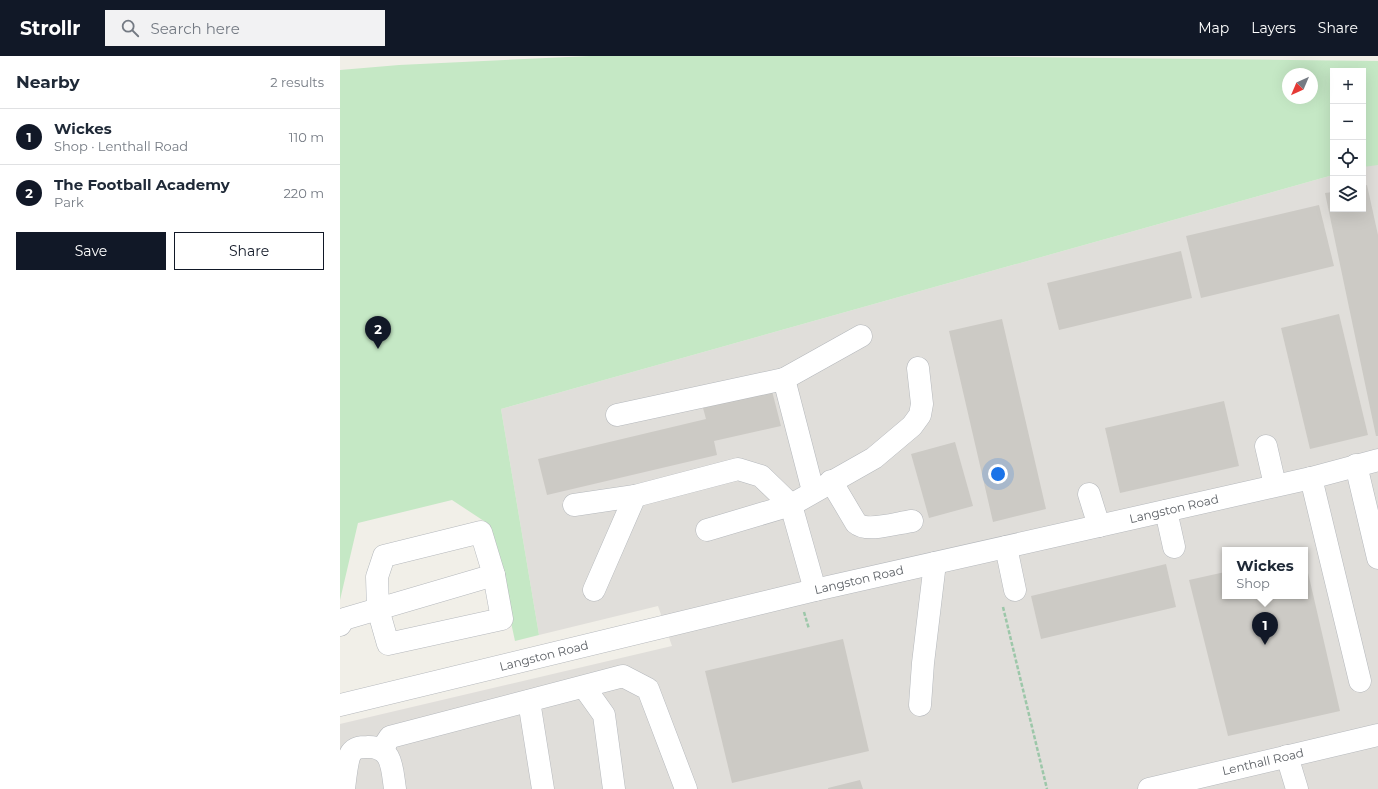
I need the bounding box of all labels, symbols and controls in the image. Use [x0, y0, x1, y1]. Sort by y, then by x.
search box [105, 10, 385, 46]
text: Strollr [20, 17, 81, 40]
icon: search [119, 17, 141, 39]
text: Search here [151, 19, 240, 38]
text: Map [1198, 19, 1229, 37]
text: Layers [1251, 19, 1296, 37]
text: Share [1318, 19, 1358, 37]
north arrow [1282, 68, 1318, 104]
map controls [1330, 68, 1366, 212]
button: + [1330, 68, 1366, 104]
text: Nearby [16, 72, 80, 92]
text: 2 results [270, 74, 324, 90]
button: − [1330, 104, 1366, 140]
text: Wickes [54, 119, 112, 138]
text: 1 [26, 129, 32, 145]
text: 110 m [289, 129, 324, 145]
text: Shop · Lenthall Road [54, 138, 188, 154]
button: locate [1330, 140, 1366, 176]
text: The Football Academy [54, 175, 230, 194]
button: layers [1330, 176, 1366, 212]
text: 2 [25, 185, 33, 201]
text: 220 m [283, 185, 324, 201]
text: Park [54, 194, 84, 210]
button: Save [16, 232, 166, 270]
button: Share [174, 232, 324, 270]
pin: 2 [365, 316, 391, 349]
your location [988, 464, 1008, 484]
street label: Langston Road [1128, 491, 1220, 526]
popup [1222, 547, 1308, 599]
text: Wickes [1236, 556, 1294, 575]
street label: Langston Road [813, 562, 905, 597]
text: Shop [1236, 575, 1270, 591]
pin: 1 [1252, 612, 1278, 645]
street label: Langston Road [498, 637, 590, 674]
street label: Lenthall Road [1221, 745, 1305, 778]

